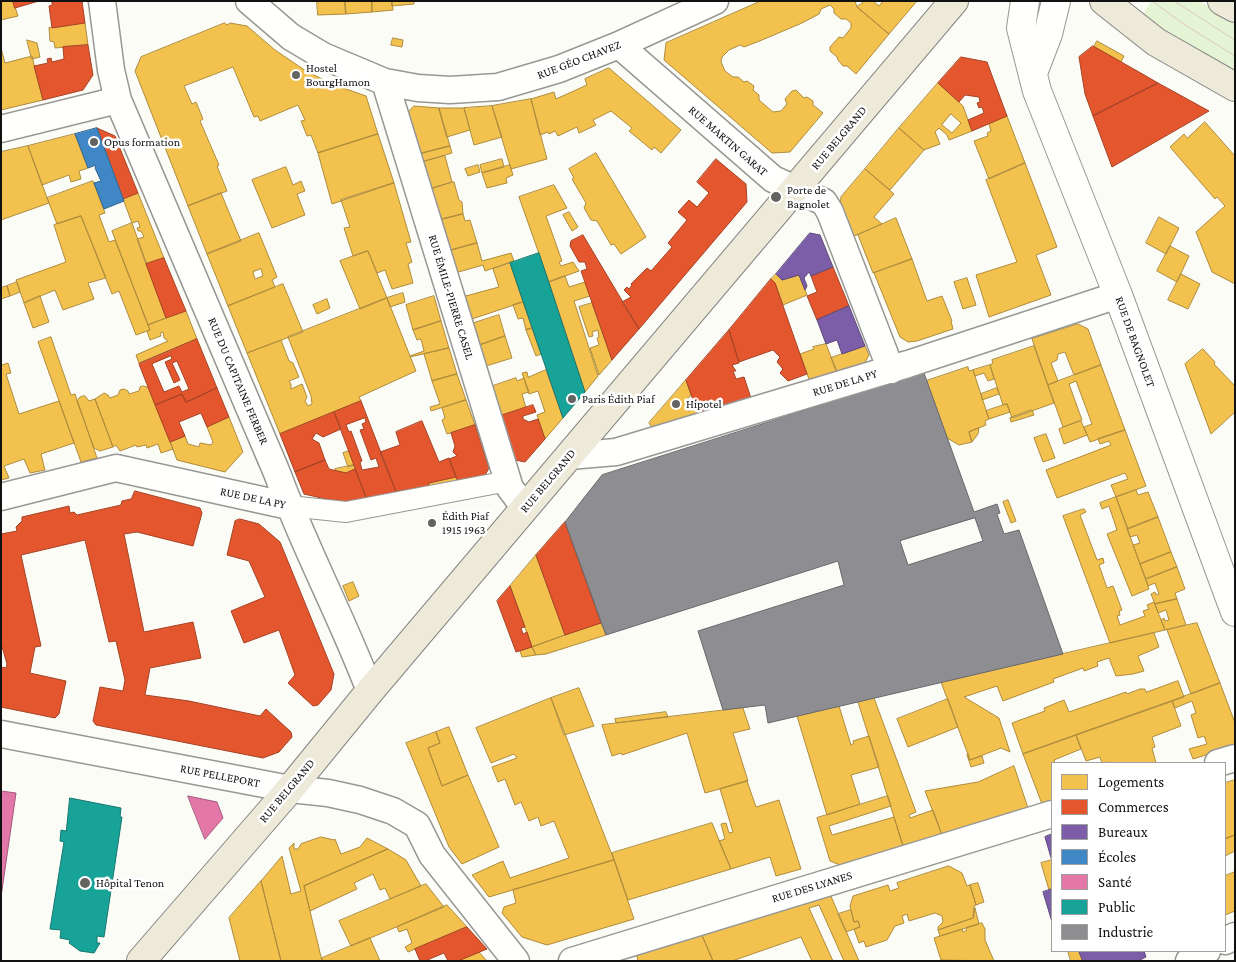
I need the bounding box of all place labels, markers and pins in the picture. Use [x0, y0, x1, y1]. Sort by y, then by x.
place label: Hostel BourgHamon [306, 61, 370, 89]
marker: Hostel BourgHamon [290, 69, 302, 81]
place label: Opus formation [104, 135, 180, 149]
marker: Opus formation [88, 136, 100, 148]
place label: Porte de Bagnolet [787, 183, 830, 211]
marker: Porte de Bagnolet [769, 190, 783, 204]
place label: Paris Édith Piaf [582, 392, 655, 406]
marker: Paris Édith Piaf [566, 393, 578, 405]
place label: Hipotel [686, 397, 722, 411]
marker: Hipotel [670, 398, 682, 410]
place label: Édith Piaf 1915 1963 [442, 509, 489, 537]
marker: Édith Piaf 1915 1963 [426, 517, 438, 529]
marker: Hôpital Tenon [78, 876, 92, 890]
place label: Hôpital Tenon [96, 876, 164, 890]

